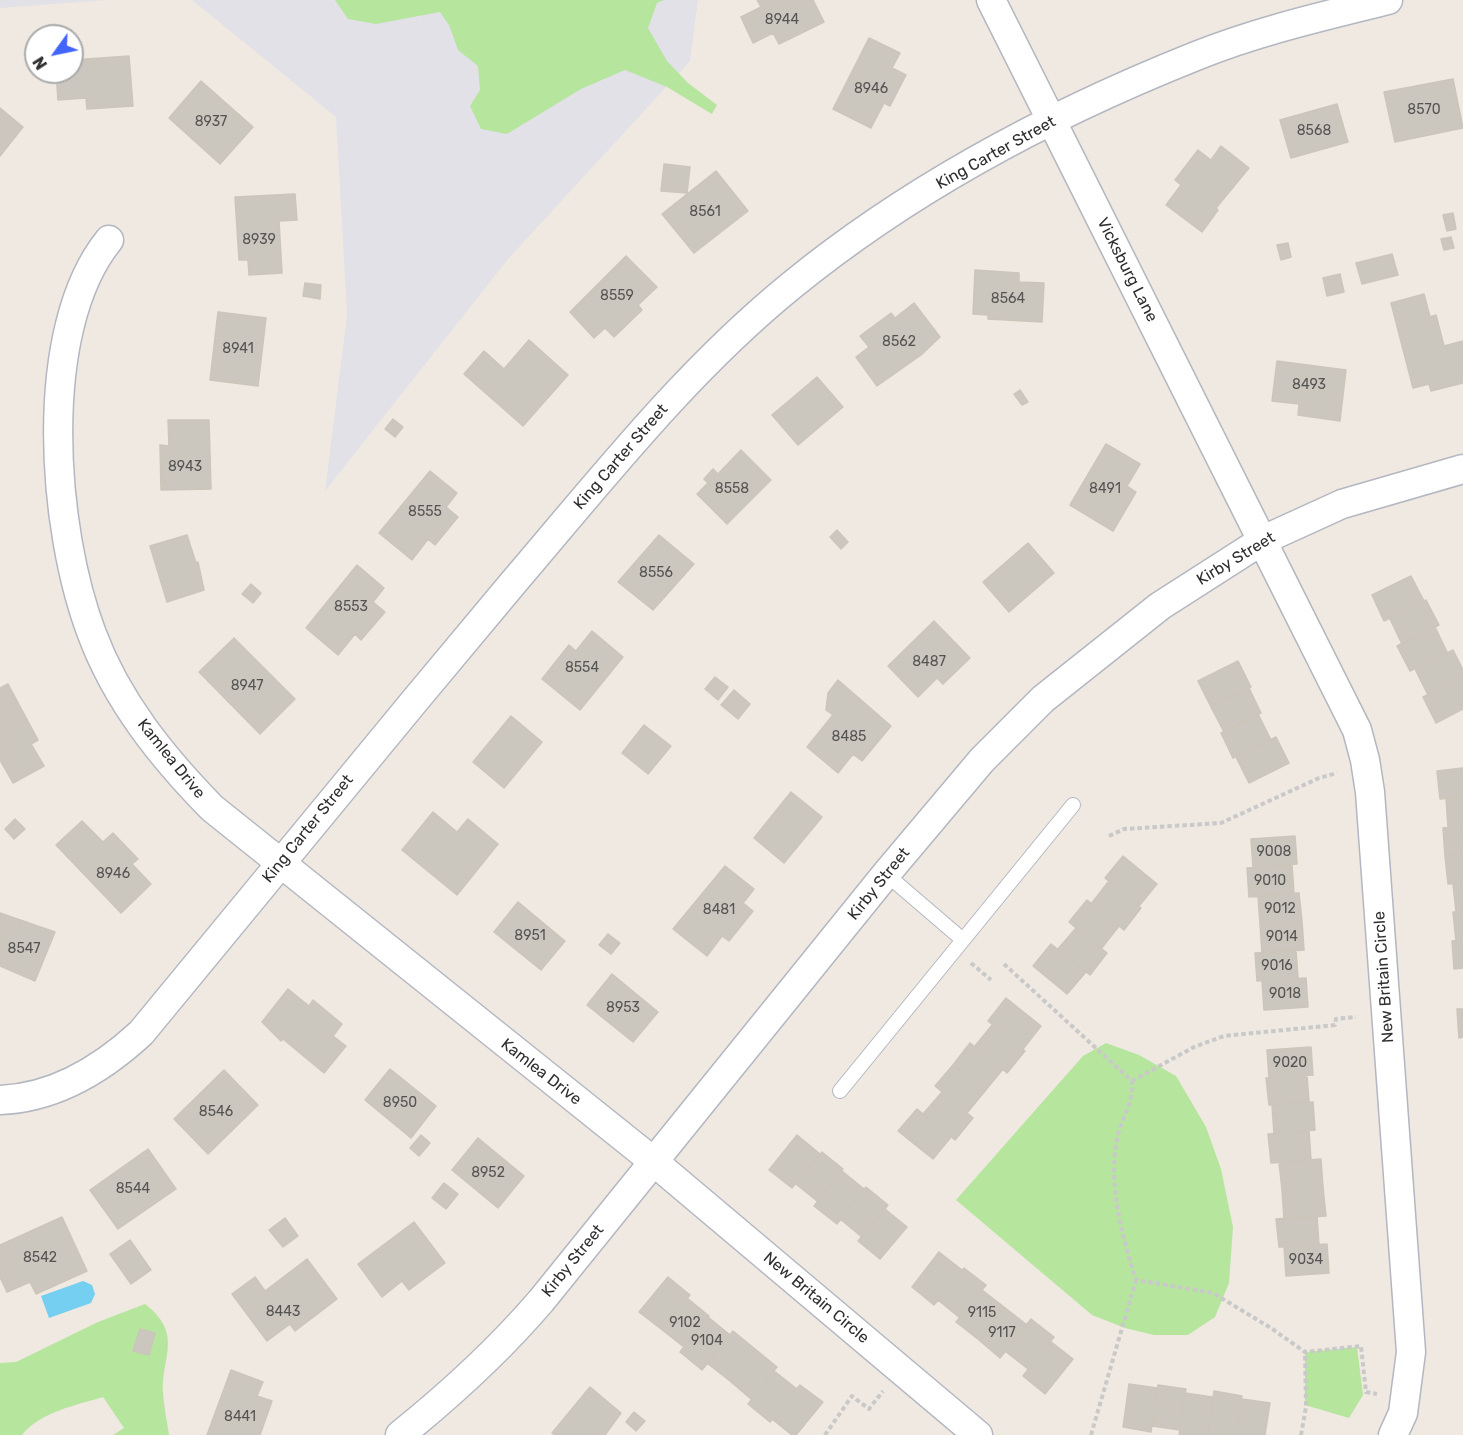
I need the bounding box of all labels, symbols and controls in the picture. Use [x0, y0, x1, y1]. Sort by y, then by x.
house number: 8944 [765, 12, 799, 28]
north arrow [24, 24, 84, 84]
text: N [29, 53, 51, 73]
house number: 8946 [854, 81, 888, 97]
house number: 8570 [1407, 102, 1441, 118]
street label: King Carter Street [933, 112, 1059, 194]
house number: 8937 [195, 114, 227, 130]
house number: 8568 [1297, 123, 1331, 139]
house number: 8561 [689, 204, 721, 220]
street label: Vicksburg Lane [1092, 215, 1162, 325]
house number: 8939 [242, 232, 276, 248]
house number: 8559 [600, 288, 634, 304]
house number: 8564 [991, 291, 1025, 307]
house number: 8562 [882, 334, 916, 350]
house number: 8941 [222, 341, 254, 357]
house number: 8493 [1292, 377, 1326, 393]
street label: King Carter Street [570, 400, 672, 514]
house number: 8943 [168, 459, 202, 475]
house number: 8558 [715, 481, 749, 497]
house number: 8491 [1089, 481, 1121, 497]
house number: 8555 [408, 504, 442, 520]
street label: Kirby Street [1193, 528, 1279, 590]
house number: 8556 [639, 565, 673, 581]
house number: 8553 [334, 599, 368, 615]
house number: 8487 [912, 654, 946, 670]
house number: 8554 [565, 660, 599, 676]
house number: 8947 [231, 678, 263, 694]
street label: Kamlea Drive [133, 715, 209, 803]
house number: 8485 [832, 729, 866, 745]
street label: King Carter Street [258, 771, 358, 887]
street label: Kirby Street [844, 844, 914, 924]
house number: 9008 [1257, 844, 1291, 860]
house number: 8946 [96, 866, 130, 882]
house number: 9010 [1254, 873, 1286, 889]
house number: 9012 [1264, 901, 1296, 917]
house number: 8481 [703, 902, 735, 918]
street label: New Britain Circle [1370, 911, 1398, 1043]
house number: 8951 [514, 928, 546, 944]
house number: 9014 [1266, 929, 1298, 945]
house number: 8547 [8, 941, 40, 957]
house number: 9016 [1261, 958, 1293, 974]
house number: 9018 [1269, 986, 1301, 1002]
house number: 8953 [606, 1000, 640, 1016]
street label: Kamlea Drive [497, 1035, 585, 1109]
house number: 9020 [1273, 1055, 1307, 1071]
house number: 8950 [383, 1095, 417, 1111]
house number: 8546 [199, 1104, 233, 1120]
house number: 8952 [471, 1165, 505, 1181]
house number: 8544 [116, 1181, 150, 1197]
street label: Kirby Street [538, 1221, 608, 1301]
street label: New Britain Circle [759, 1248, 873, 1348]
house number: 8542 [23, 1250, 57, 1266]
house number: 9034 [1289, 1252, 1323, 1268]
house number: 8443 [266, 1304, 300, 1320]
house number: 9115 [968, 1305, 996, 1321]
house number: 9102 [669, 1315, 701, 1331]
house number: 9117 [988, 1325, 1016, 1341]
house number: 9104 [691, 1333, 723, 1349]
house number: 8441 [224, 1409, 256, 1425]

